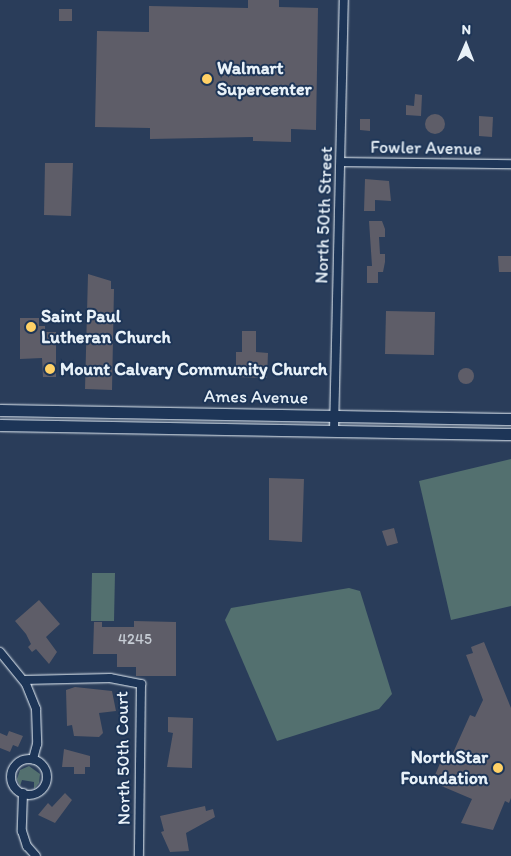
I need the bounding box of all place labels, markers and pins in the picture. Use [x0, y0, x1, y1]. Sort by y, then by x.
place label: Walmart Supercenter [217, 58, 312, 100]
marker: Walmart Supercenter [201, 73, 213, 85]
place label: Saint Paul Lutheran Church [41, 306, 171, 348]
marker: Saint Paul Lutheran Church [25, 321, 37, 333]
place label: Mount Calvary Community Church [60, 358, 327, 380]
marker: Mount Calvary Community Church [44, 363, 56, 375]
place label: NorthStar Foundation [400, 747, 488, 790]
marker: NorthStar Foundation [492, 762, 504, 774]

